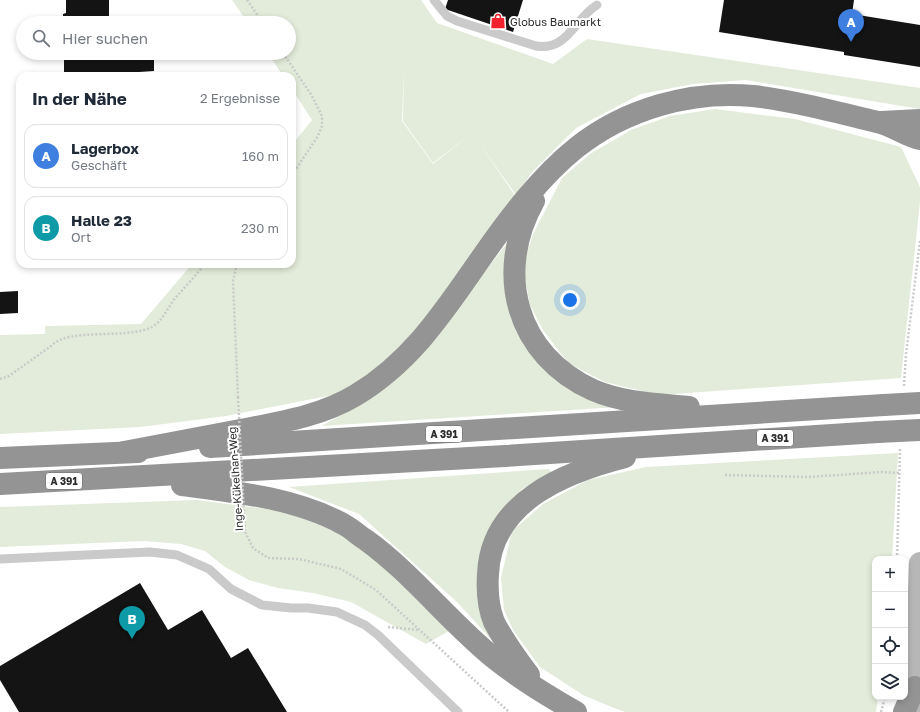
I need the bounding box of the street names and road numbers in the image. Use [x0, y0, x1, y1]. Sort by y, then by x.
street label: Inge-Kükelhan-Weg [225, 426, 245, 532]
road number: A 391 [426, 426, 462, 442]
road number: A 391 [757, 430, 793, 446]
road number: A 391 [46, 473, 82, 489]

